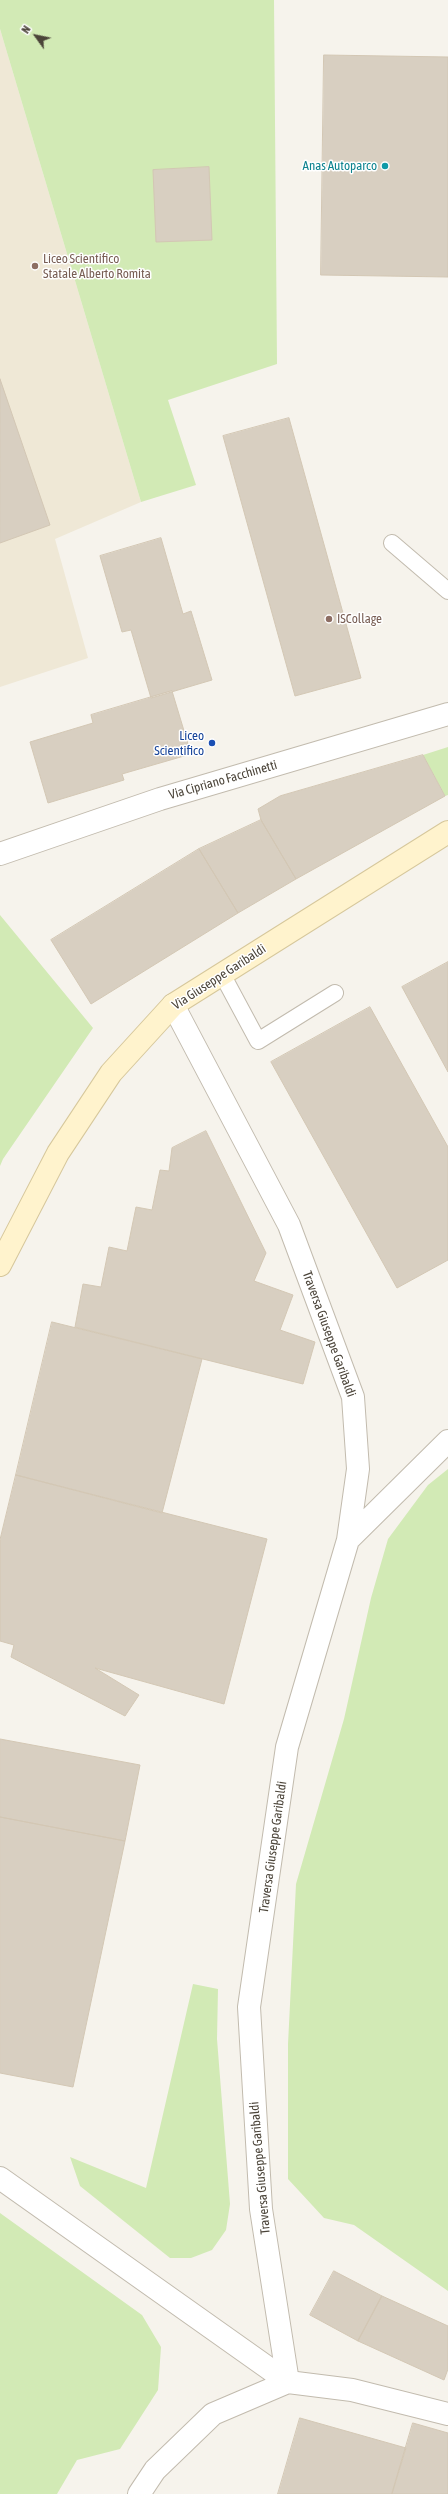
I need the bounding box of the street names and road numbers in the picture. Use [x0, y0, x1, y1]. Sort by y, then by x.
street label: Via Cipriano Facchinetti [167, 757, 279, 803]
street label: Via Giuseppe Garibaldi [169, 941, 269, 1013]
street label: Traversa Giuseppe Garibaldi [299, 1269, 359, 1399]
street label: Traversa Giuseppe Garibaldi [256, 1780, 290, 1914]
street label: Traversa Giuseppe Garibaldi [246, 2101, 274, 2235]

